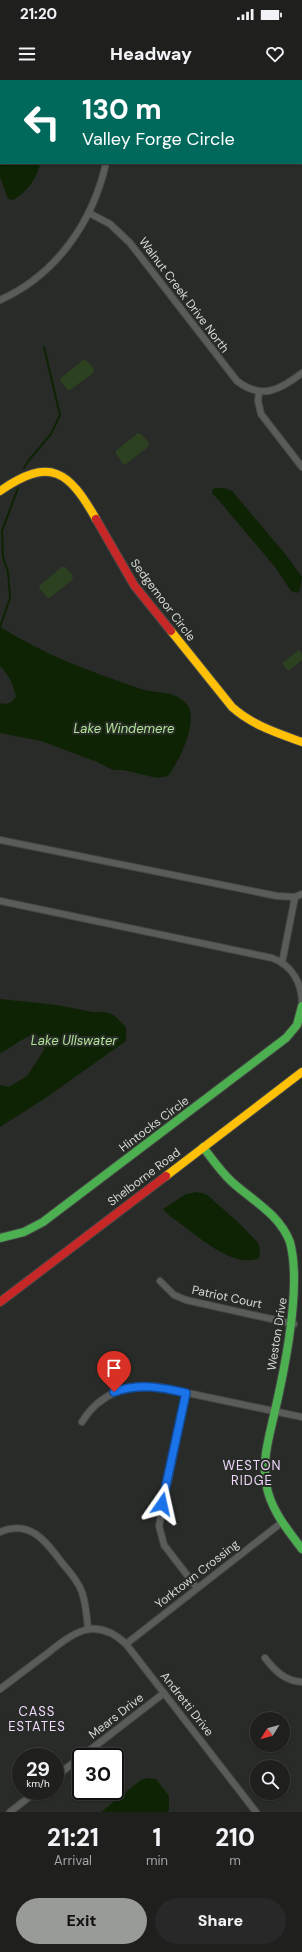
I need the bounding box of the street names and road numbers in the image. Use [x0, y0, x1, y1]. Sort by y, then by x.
street label: Walnut Creek Drive North [135, 234, 233, 356]
street label: Sedgemoor Circle [127, 556, 199, 645]
street label: Hintocks Circle [116, 1092, 192, 1155]
street label: Shelborne Road [104, 1144, 184, 1210]
street label: Patriot Court [190, 1282, 264, 1312]
street label: Weston Drive [263, 1296, 291, 1372]
street label: Yorktown Crossing [152, 1536, 243, 1612]
street label: Andretti Drive [157, 1669, 217, 1739]
street label: Mears Drive [85, 1689, 147, 1742]

